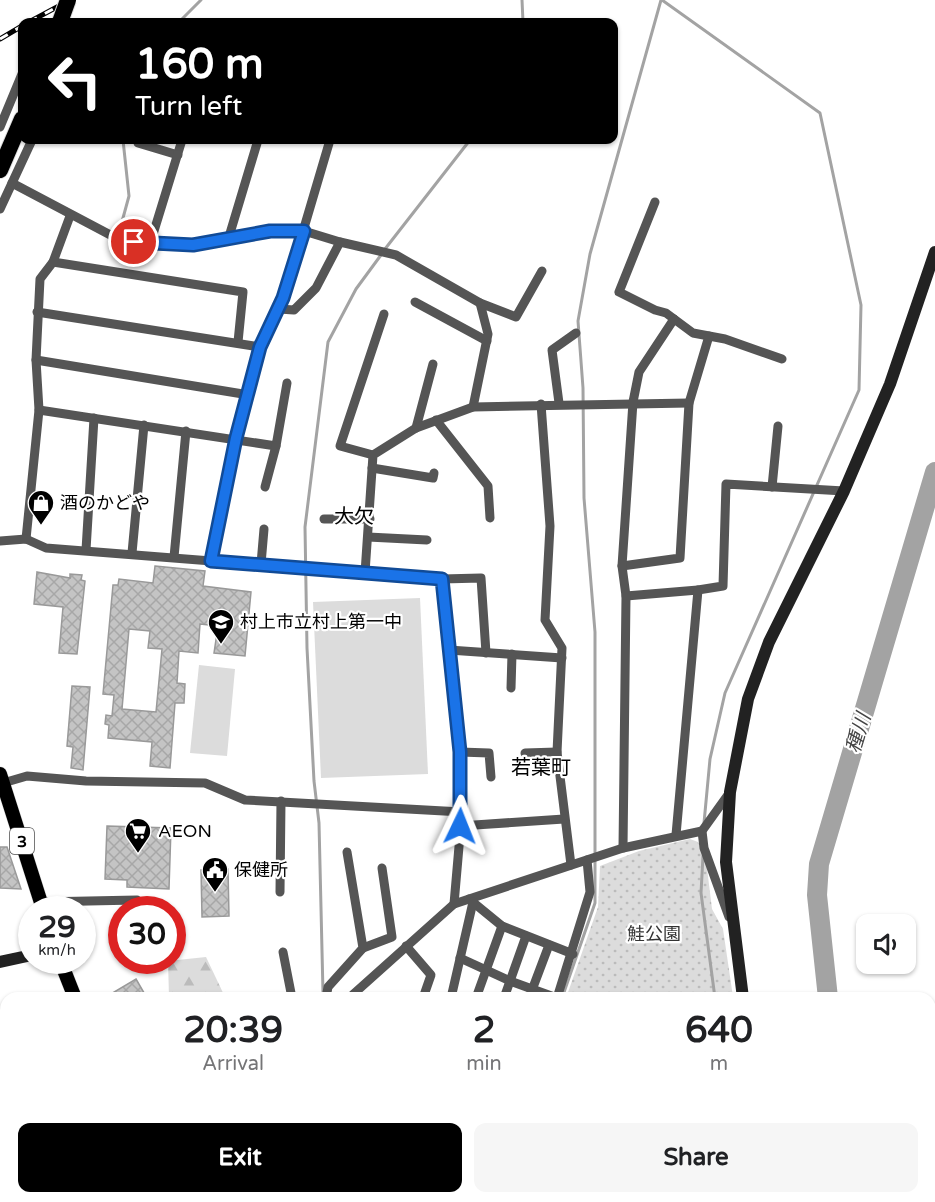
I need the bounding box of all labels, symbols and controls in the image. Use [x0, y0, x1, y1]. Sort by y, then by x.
text: 160 m [135, 39, 264, 90]
icon: left [36, 42, 114, 120]
text: Turn left [135, 90, 242, 123]
pin [108, 216, 159, 267]
icon: arrive [117, 225, 150, 258]
shop icon: 酒のかどや [26, 488, 56, 526]
place label: 酒のかどや [60, 492, 150, 514]
district label: 大欠 [334, 505, 374, 529]
school or university icon: 村上市立村上第一中 [206, 607, 236, 645]
place label: 村上市立村上第一中 [240, 611, 402, 633]
water label: 種川 [842, 709, 877, 756]
district label: 若葉町 [511, 756, 571, 780]
position arrow [428, 794, 492, 858]
supermarket icon: AEON [123, 816, 153, 854]
place label: AEON [158, 820, 212, 842]
road number: 3 [10, 828, 34, 854]
public building icon: 保健所 [200, 855, 230, 893]
place label: 保健所 [234, 859, 288, 881]
speed limit sign: 30 [108, 896, 186, 974]
text: 29 [38, 909, 76, 946]
map controls [856, 914, 916, 974]
button: sound [856, 914, 916, 974]
park label: 鮭公園 [627, 923, 681, 945]
text: km/h [38, 941, 76, 959]
text: 20:39 [183, 1009, 283, 1052]
text: 2 [473, 1009, 495, 1052]
text: 640 [685, 1009, 753, 1052]
text: Arrival [202, 1052, 264, 1076]
text: min [466, 1052, 502, 1076]
text: m [710, 1052, 728, 1076]
button: Exit [18, 1123, 462, 1192]
button: Share [474, 1123, 918, 1192]

